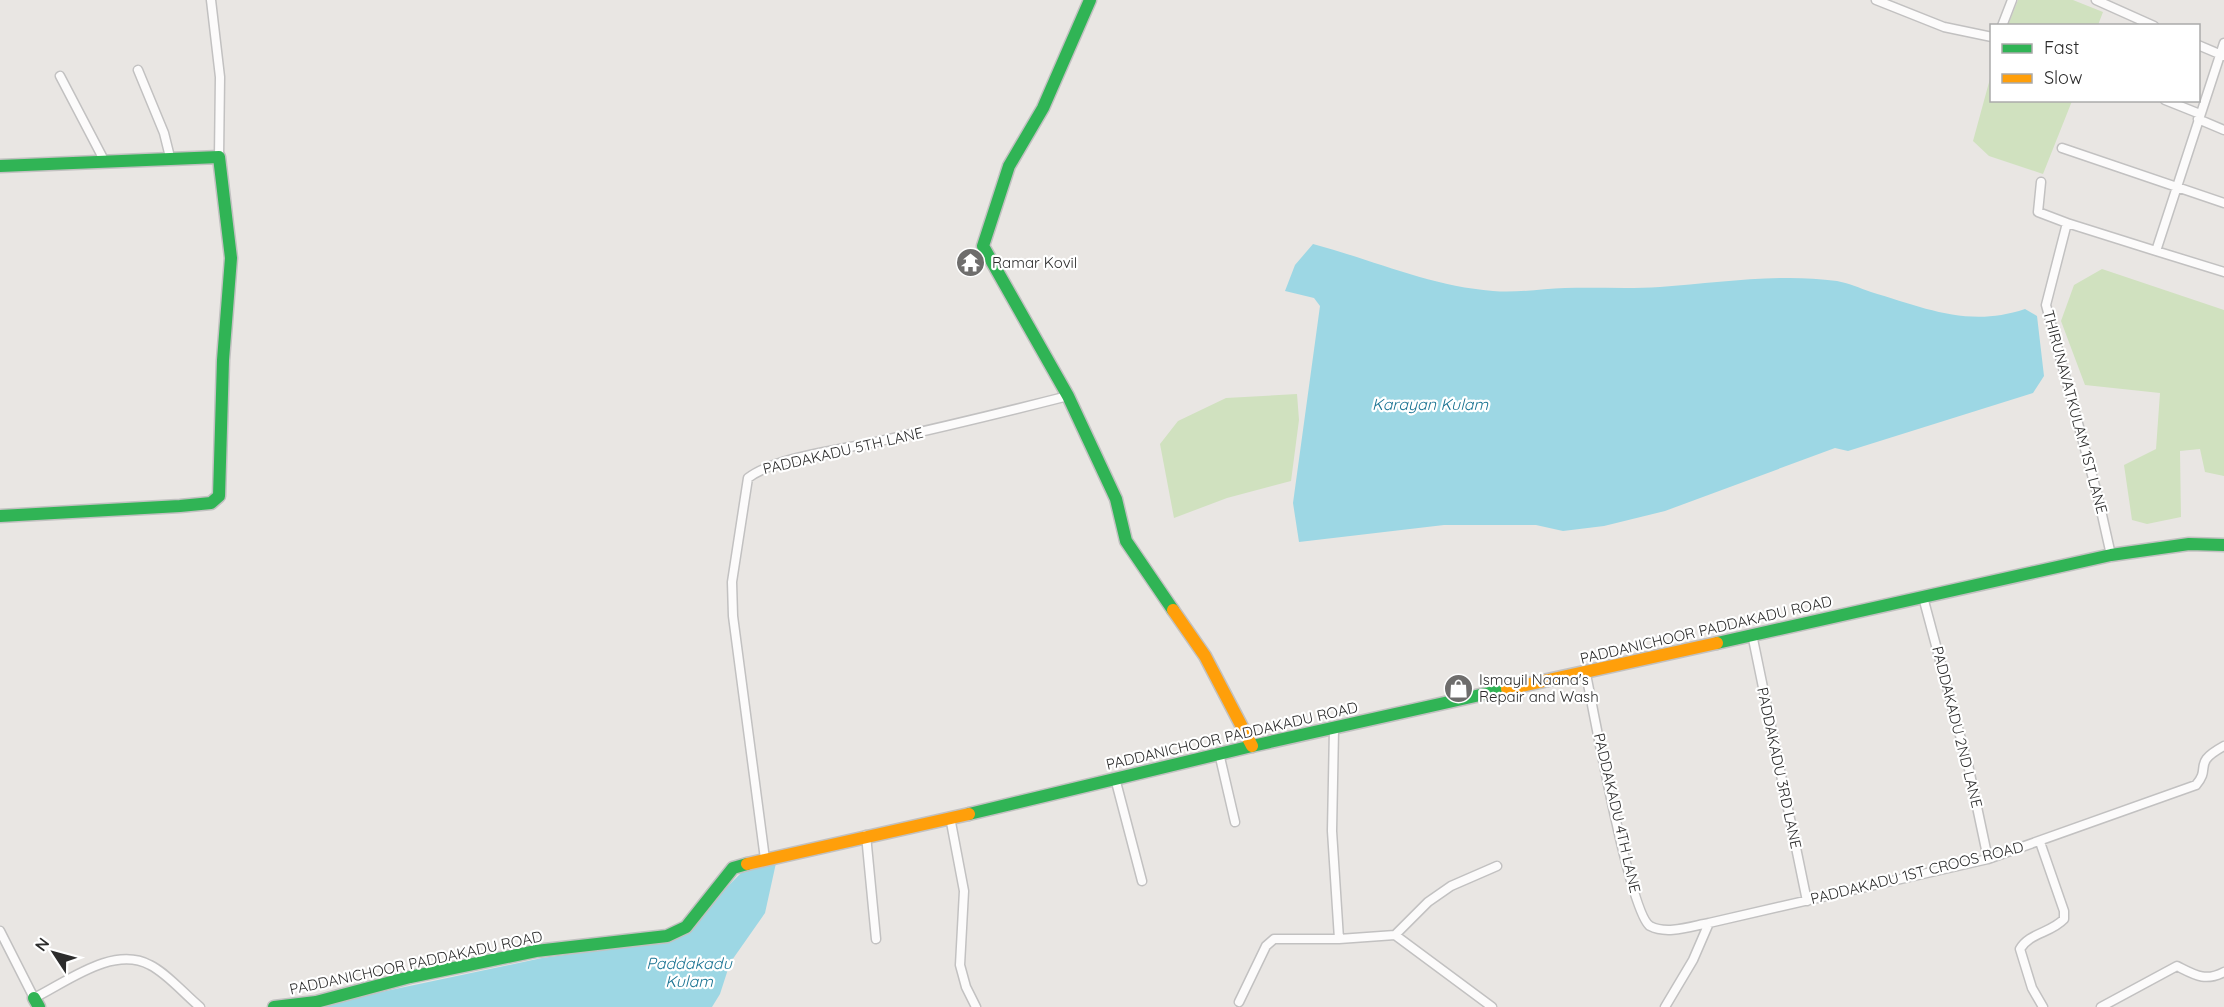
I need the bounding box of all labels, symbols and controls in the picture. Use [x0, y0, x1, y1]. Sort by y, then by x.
legend [1990, 24, 2200, 102]
text: Fast [2044, 36, 2079, 59]
text: Slow [2044, 66, 2082, 89]
temple icon: Ramar Kovil [955, 247, 987, 279]
place label: Ramar Kovil [992, 253, 1077, 272]
street label: THIRUNAVATKULAM 1ST LANE [2039, 308, 2112, 516]
water label: Karayan Kulam [1372, 394, 1489, 414]
street label: PADDAKADU 5TH LANE [761, 423, 925, 478]
street label: PADDANICHOOR PADDAKADU ROAD [1578, 591, 1834, 668]
street label: PADDAKADU 2ND LANE [1928, 644, 1987, 810]
place label: Ismayil Naana's Repair and Wash [1479, 670, 1599, 706]
shop icon: Ismayil Naana's Repair and Wash [1442, 673, 1474, 705]
street label: PADDAKADU 3RD LANE [1753, 685, 1806, 850]
street label: PADDANICHOOR PADDAKADU ROAD [1104, 697, 1360, 774]
street label: PADDAKADU 4TH LANE [1590, 731, 1645, 895]
street label: PADDAKADU 1ST CROOS ROAD [1808, 837, 2026, 908]
north arrow [24, 923, 84, 983]
street label: PADDANICHOOR PADDAKADU ROAD [288, 926, 544, 999]
text: N [30, 934, 53, 955]
water label: Paddakadu Kulam [646, 953, 733, 991]

